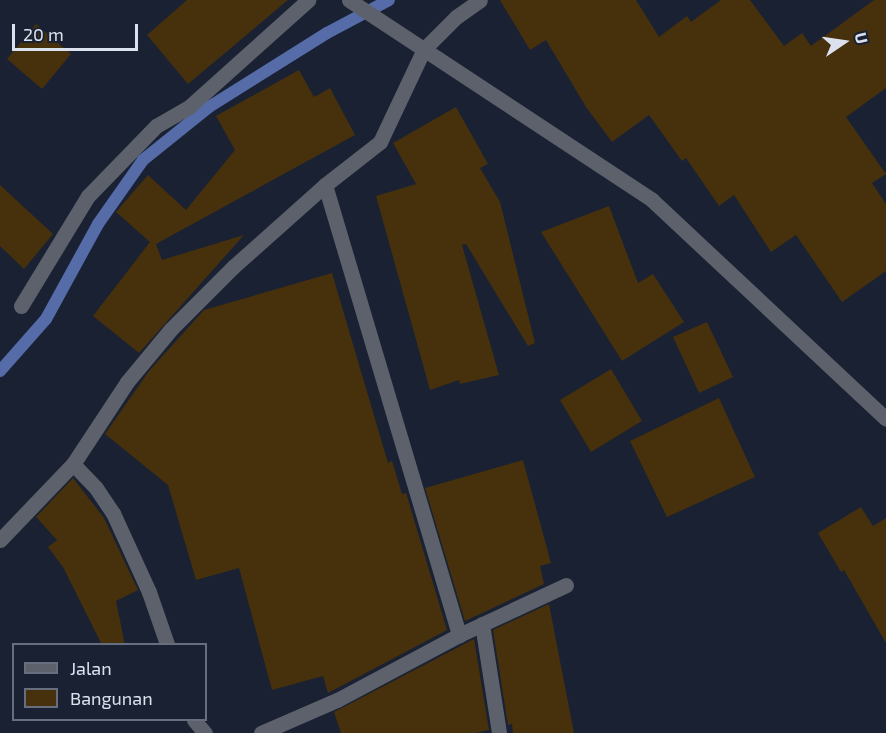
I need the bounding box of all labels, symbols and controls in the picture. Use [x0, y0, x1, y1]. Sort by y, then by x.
scale bar [15, 12, 141, 50]
north arrow [814, 12, 874, 72]
text: 20 m [23, 23, 64, 45]
text: U [852, 30, 873, 45]
legend [12, 643, 207, 721]
text: Jalan [70, 657, 112, 679]
text: Bangunan [70, 687, 153, 709]

